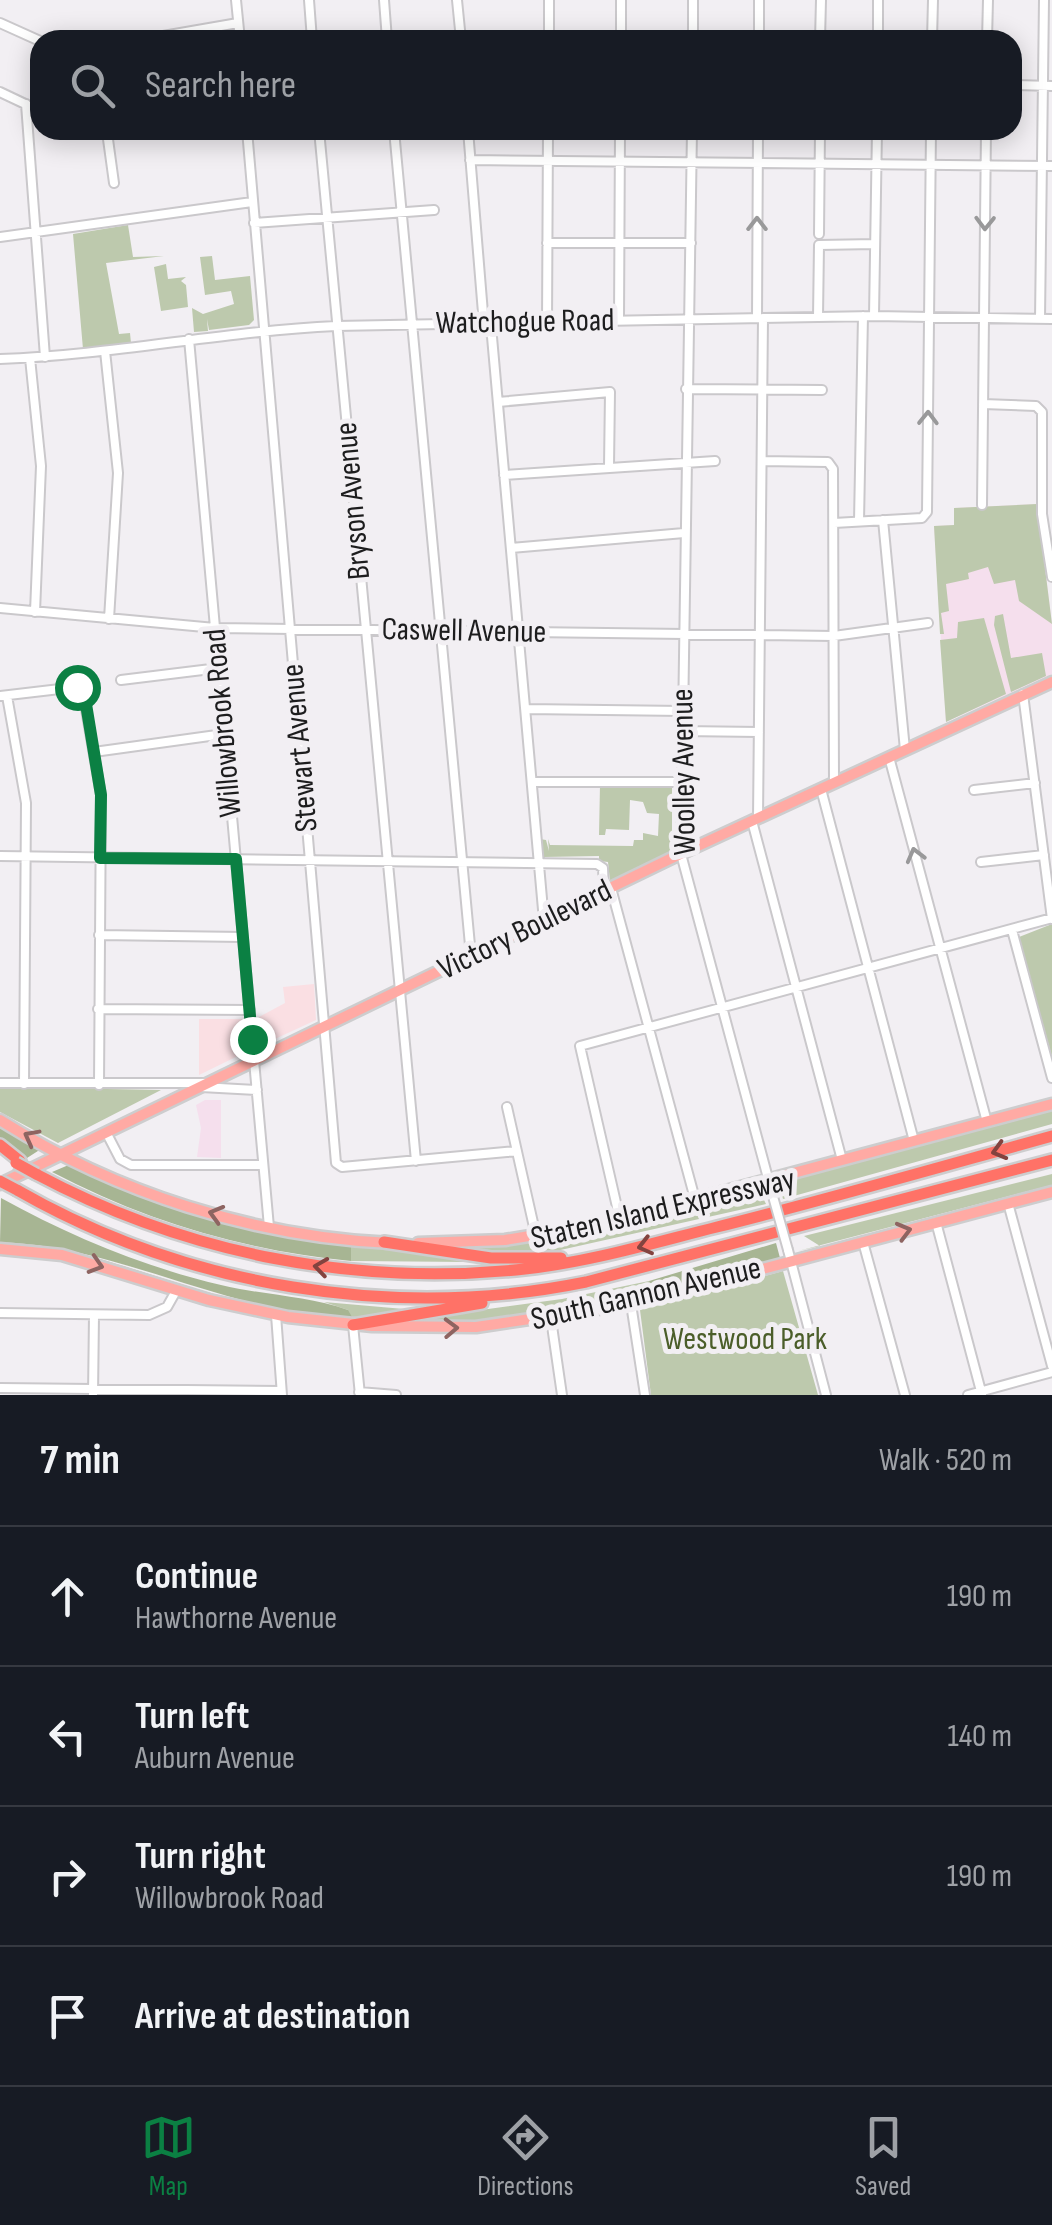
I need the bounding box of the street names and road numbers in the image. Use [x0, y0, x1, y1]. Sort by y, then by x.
street label: Watchogue Road [435, 301, 615, 343]
street label: Bryson Avenue [327, 421, 379, 581]
street label: Caswell Avenue [381, 610, 547, 652]
street label: Willowbrook Road [195, 627, 251, 819]
street label: Stewart Avenue [273, 662, 327, 834]
street label: Woolley Avenue [663, 688, 705, 856]
street label: Victory Boulevard [432, 871, 618, 989]
street label: Staten Island Expressway [527, 1160, 799, 1258]
street label: South Gannon Avenue [527, 1249, 765, 1339]

